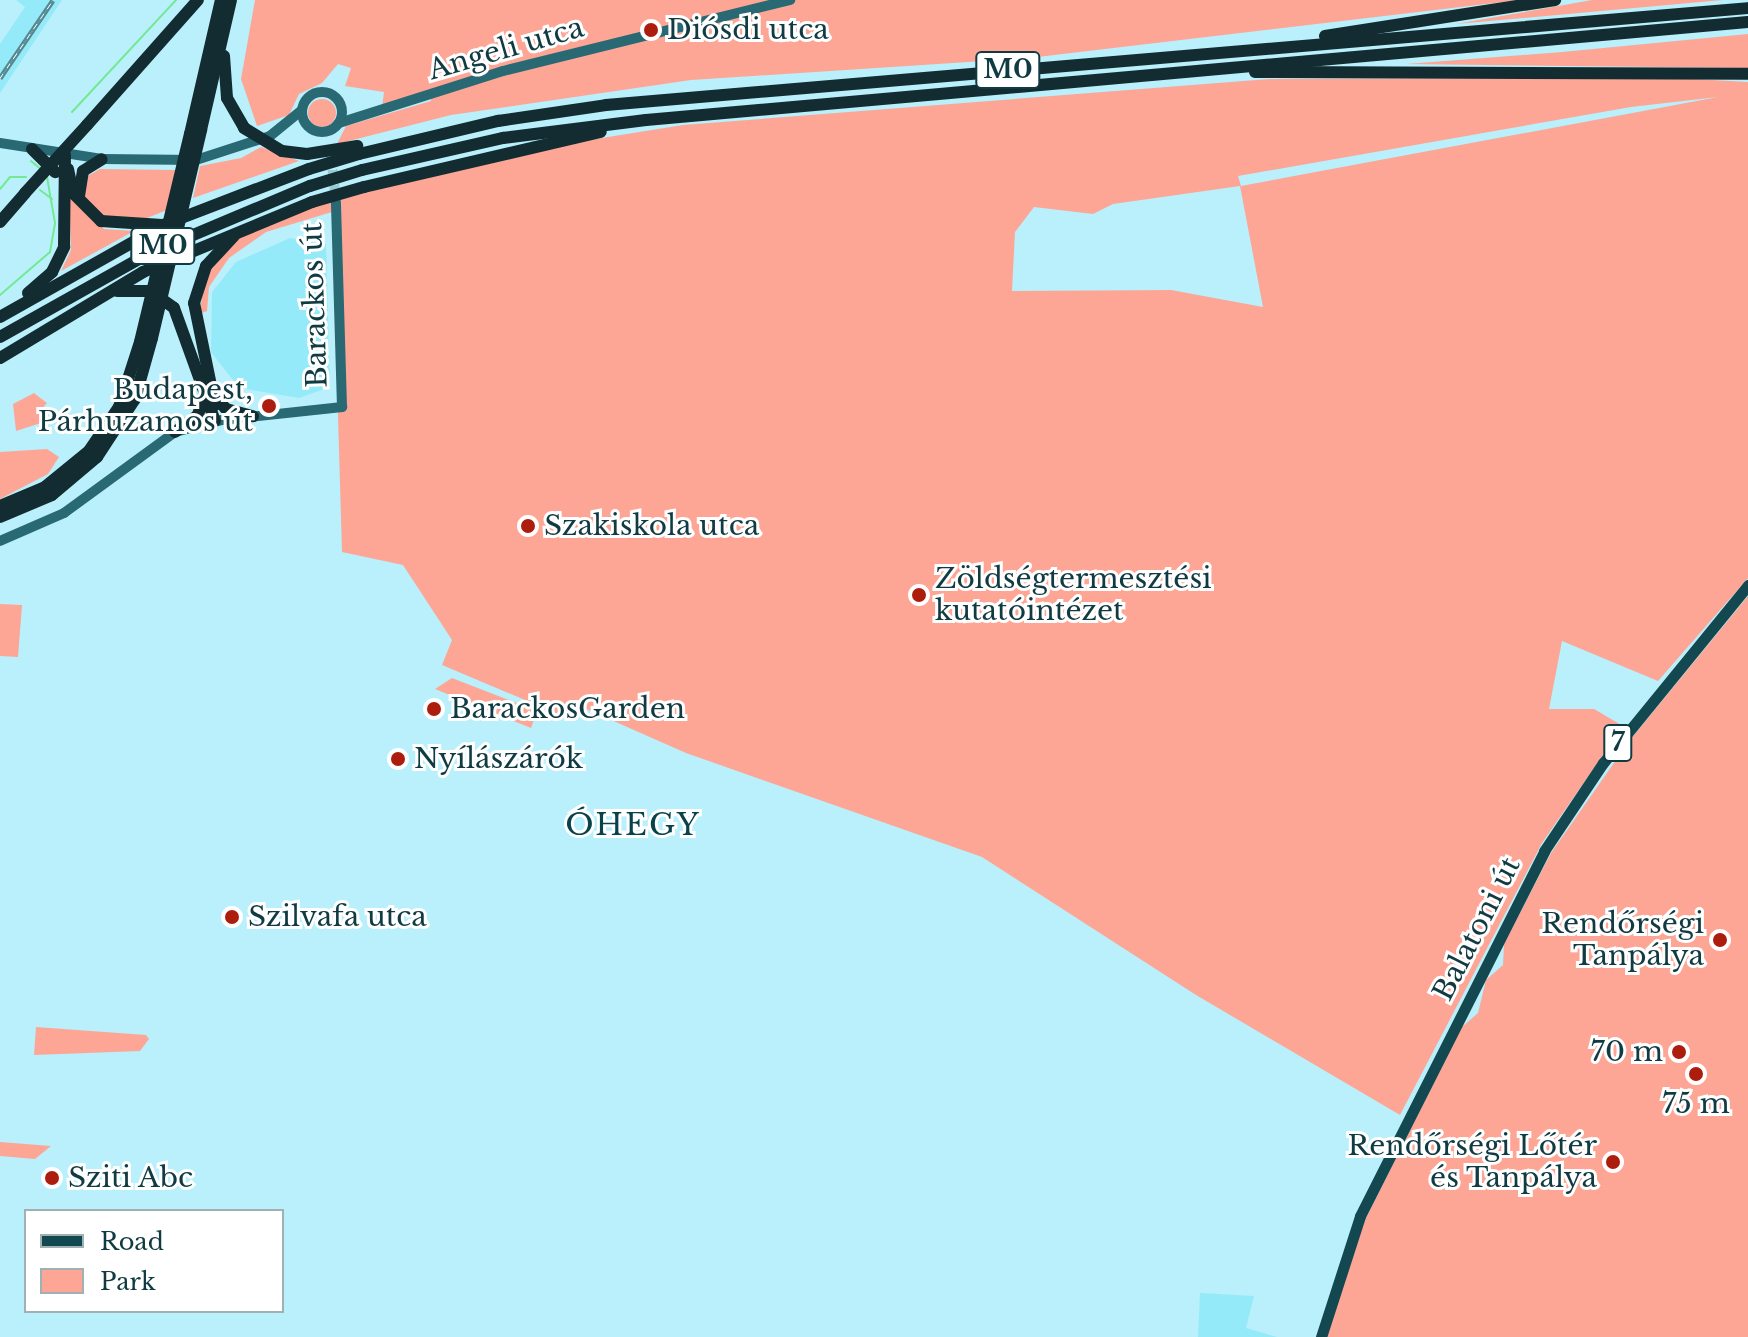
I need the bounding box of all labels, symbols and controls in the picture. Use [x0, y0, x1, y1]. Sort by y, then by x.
street label: Angeli utca [424, 11, 588, 87]
place label: Diósdi utca [667, 13, 829, 47]
marker: Diósdi utca [642, 21, 660, 39]
road number: M0 [974, 48, 1042, 92]
street label: Barackos út [295, 222, 335, 388]
road number: M0 [129, 224, 197, 268]
place label: Budapest, Párhuzamos út [38, 373, 253, 439]
marker: Budapest, Párhuzamos út [260, 397, 278, 415]
place label: Szakiskola utca [544, 509, 760, 543]
marker: Szakiskola utca [519, 517, 537, 535]
place label: Zöldségtermesztési kutatóintézet [935, 562, 1212, 628]
marker: Zöldségtermesztési kutatóintézet [910, 586, 928, 604]
place label: BarackosGarden [450, 692, 685, 726]
marker: BarackosGarden [425, 700, 443, 718]
road number: 7 [1602, 721, 1634, 765]
place label: Nyílászárók [414, 742, 583, 776]
marker: Nyílászárók [389, 750, 407, 768]
district label: ÓHEGY [565, 807, 701, 843]
street label: Balatoni út [1426, 852, 1528, 1006]
place label: Szilvafa utca [248, 900, 427, 934]
place label: Rendőrségi Tanpálya [1541, 907, 1704, 973]
marker: Szilvafa utca [223, 908, 241, 926]
marker: Rendőrségi Tanpálya [1711, 931, 1729, 949]
place label: 70 m [1591, 1035, 1663, 1069]
marker: 70 m [1670, 1043, 1688, 1061]
marker: 75 m [1687, 1065, 1705, 1083]
place label: 75 m [1662, 1087, 1730, 1121]
place label: Rendőrségi Lőtér és Tanpálya [1347, 1129, 1597, 1195]
marker: Rendőrségi Lőtér és Tanpálya [1604, 1153, 1622, 1171]
place label: Sziti Abc [68, 1161, 194, 1195]
marker: Sziti Abc [43, 1169, 61, 1187]
legend [24, 1209, 284, 1313]
text: Road [100, 1227, 164, 1256]
text: Park [100, 1267, 156, 1296]

